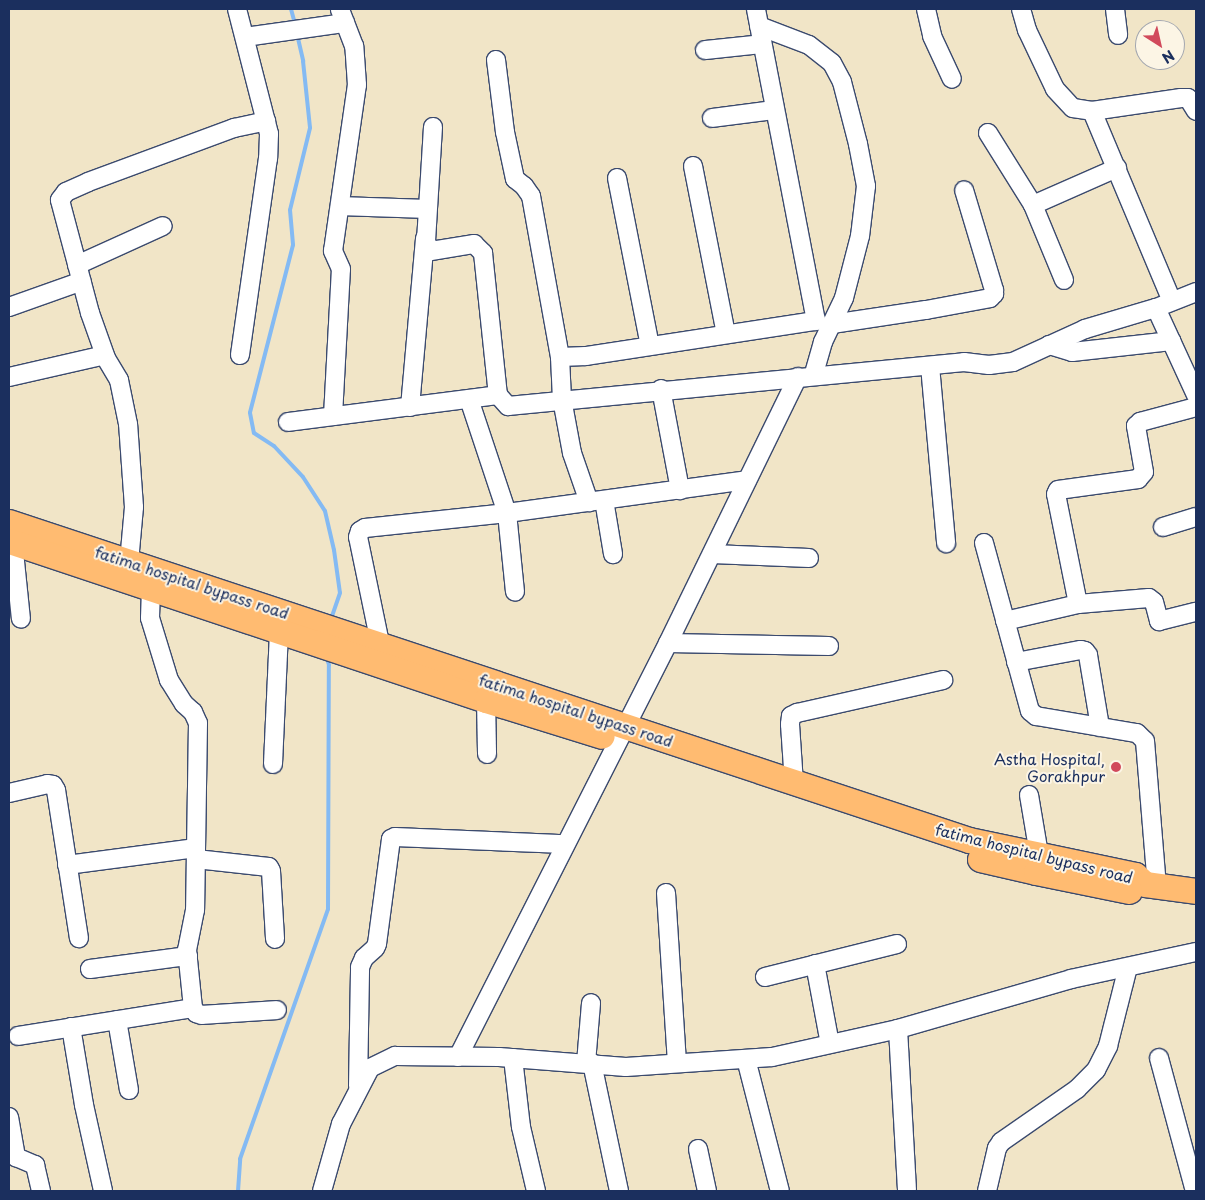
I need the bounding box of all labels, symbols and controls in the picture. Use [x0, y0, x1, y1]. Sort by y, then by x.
north arrow [1135, 20, 1185, 70]
text: N [1158, 45, 1179, 69]
street label: fatima hospital bypass road [93, 542, 291, 622]
street label: fatima hospital bypass road [477, 670, 675, 750]
place label: Astha Hospital, Gorakhpur [993, 749, 1105, 784]
marker: Astha Hospital, Gorakhpur [1109, 760, 1123, 774]
street label: fatima hospital bypass road [933, 820, 1135, 886]

